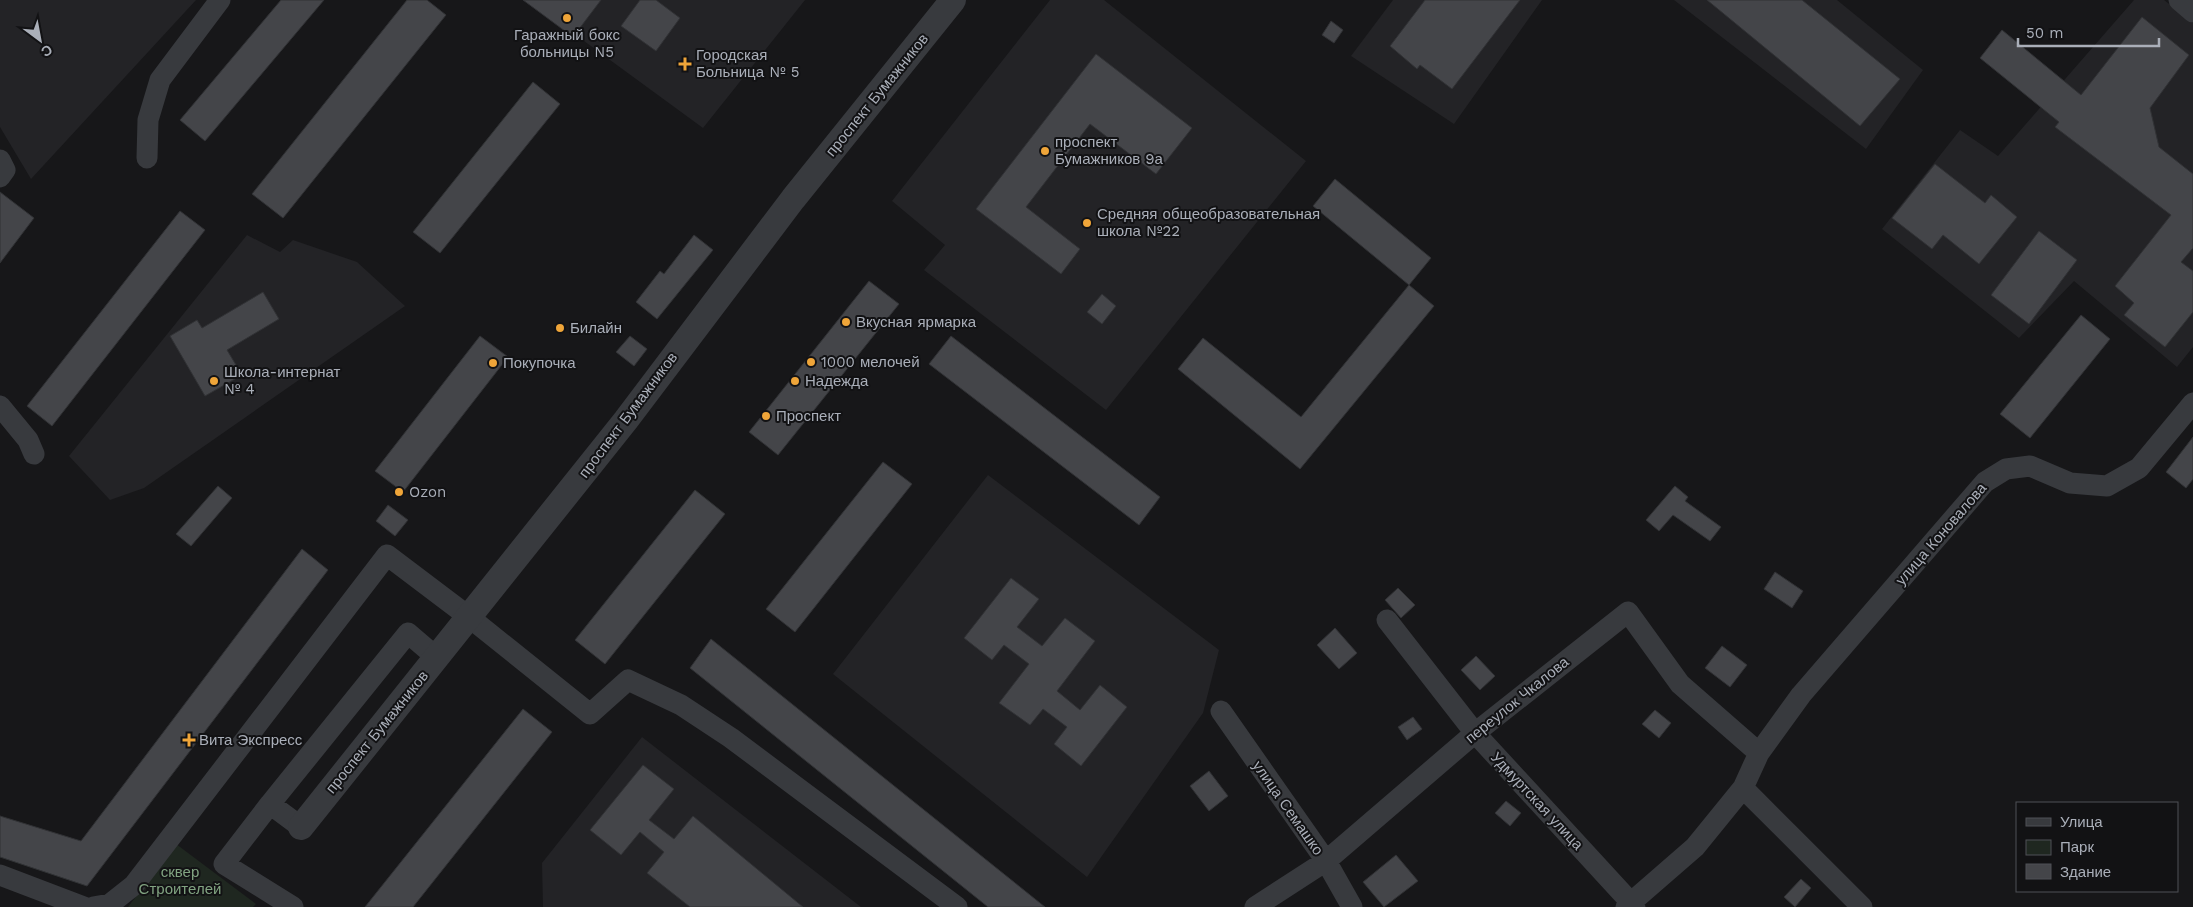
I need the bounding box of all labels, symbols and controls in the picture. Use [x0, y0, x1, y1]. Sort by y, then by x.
marker: Гаражный бокс больницы N5 [561, 12, 573, 24]
north arrow [15, 15, 65, 65]
scale bar [2018, 15, 2159, 47]
text: 50 m [2026, 24, 2063, 42]
place label: Гаражный бокс больницы N5 [514, 26, 621, 61]
street label: проспект Бумажников [822, 30, 932, 160]
text: С [38, 42, 55, 60]
place label: Городская Больница № 5 [696, 46, 799, 81]
marker: Городская Больница № 5 [678, 57, 692, 71]
place label: проспект Бумажников 9а [1055, 133, 1164, 168]
marker: проспект Бумажников 9а [1039, 145, 1051, 157]
place label: Средняя общеобразовательная школа №22 [1097, 205, 1320, 240]
marker: Средняя общеобразовательная школа №22 [1081, 217, 1093, 229]
place label: Вкусная ярмарка [856, 313, 977, 331]
marker: Вкусная ярмарка [840, 316, 852, 328]
place label: Билайн [570, 319, 622, 337]
marker: Билайн [554, 322, 566, 334]
street label: проспект Бумажников [575, 349, 681, 481]
place label: 1000 мелочей [821, 353, 920, 371]
place label: Покупочка [503, 354, 576, 372]
marker: 1000 мелочей [805, 356, 817, 368]
marker: Покупочка [487, 357, 499, 369]
place label: Школа-интернат № 4 [224, 363, 341, 398]
place label: Надежда [805, 372, 869, 390]
marker: Школа-интернат № 4 [208, 375, 220, 387]
marker: Надежда [789, 375, 801, 387]
place label: Проспект [776, 407, 841, 425]
marker: Проспект [760, 410, 772, 422]
street label: улица Коновалова [1892, 479, 1991, 589]
place label: Ozon [409, 483, 446, 501]
marker: Ozon [393, 486, 405, 498]
street label: переулок Чкалова [1462, 652, 1573, 747]
street label: проспект Бумажников [322, 667, 432, 797]
place label: Вита Экспресс [199, 731, 303, 749]
marker: Вита Экспресс [183, 734, 195, 746]
street label: Удмуртская улица [1487, 748, 1587, 854]
street label: улица Семашко [1249, 757, 1327, 859]
legend [2016, 802, 2178, 892]
text: Улица [2060, 813, 2103, 831]
text: Парк [2060, 838, 2094, 856]
park label: сквер Строителей [139, 863, 221, 898]
text: Здание [2060, 863, 2111, 881]

